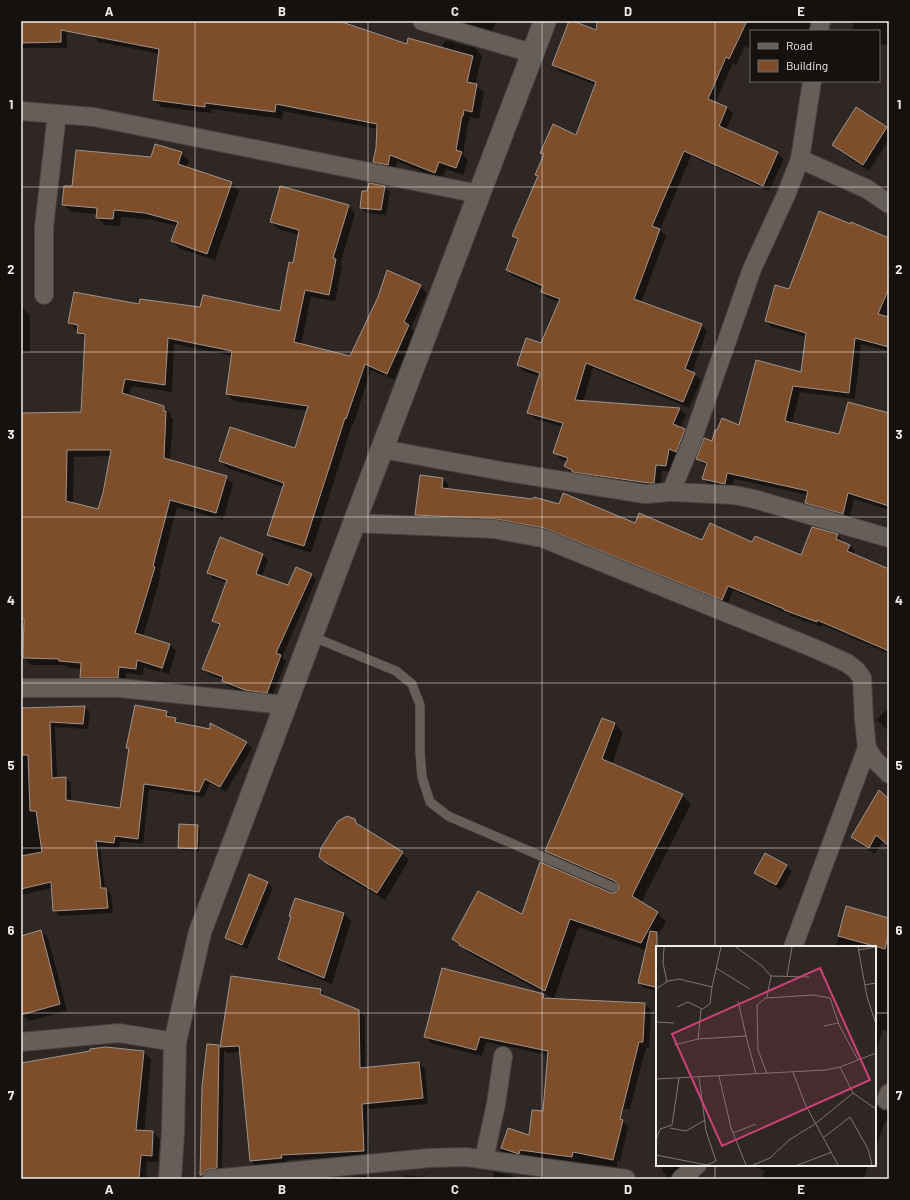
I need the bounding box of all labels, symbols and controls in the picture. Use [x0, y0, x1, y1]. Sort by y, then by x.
text: A [105, 3, 114, 19]
text: B [278, 3, 286, 19]
text: C [451, 3, 459, 19]
text: D [624, 3, 632, 19]
text: E [797, 3, 805, 19]
legend [750, 30, 880, 82]
text: Road [786, 38, 813, 52]
text: Building [786, 58, 828, 72]
text: 1 [9, 96, 13, 112]
text: 1 [897, 96, 901, 112]
text: 2 [7, 261, 15, 277]
text: 2 [895, 261, 903, 277]
text: 3 [7, 426, 15, 442]
text: 3 [895, 426, 903, 442]
text: 4 [7, 592, 15, 608]
text: 4 [895, 592, 903, 608]
text: 5 [7, 757, 15, 773]
text: 5 [895, 757, 903, 773]
text: 6 [8, 922, 15, 938]
text: 6 [896, 922, 903, 938]
inset map [656, 946, 876, 1166]
text: 7 [8, 1087, 15, 1103]
text: 7 [896, 1087, 903, 1103]
text: A [105, 1181, 114, 1197]
text: B [278, 1181, 286, 1197]
text: C [451, 1181, 459, 1197]
text: D [624, 1181, 632, 1197]
text: E [797, 1181, 805, 1197]

